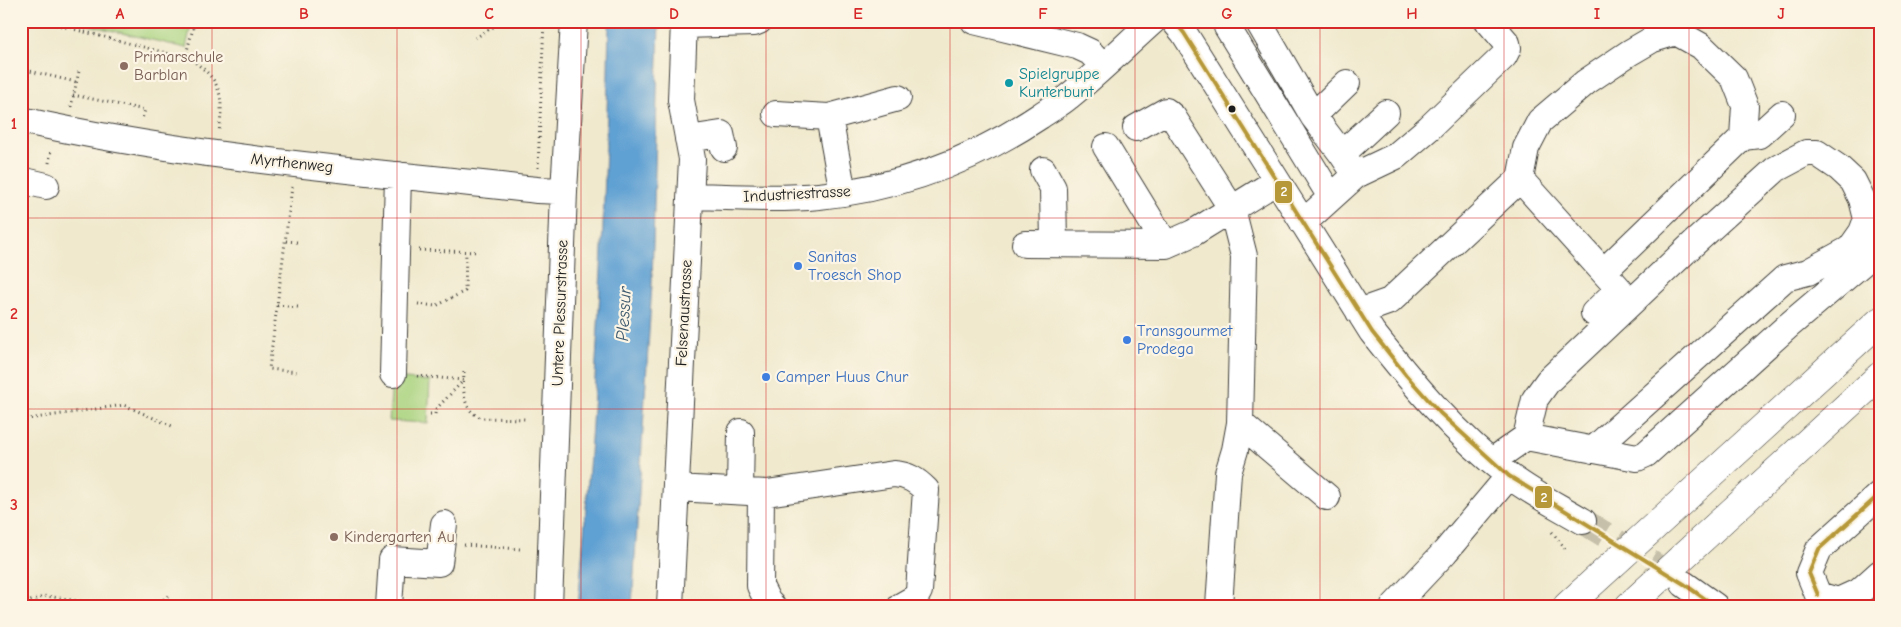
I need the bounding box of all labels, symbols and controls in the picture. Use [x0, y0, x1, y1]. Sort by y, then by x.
text: A [116, 5, 125, 23]
text: B [299, 5, 309, 23]
text: C [484, 5, 494, 23]
text: D [669, 5, 679, 23]
text: E [853, 5, 863, 23]
text: F [1038, 5, 1048, 23]
text: G [1221, 5, 1233, 23]
text: H [1406, 5, 1418, 23]
text: I [1594, 5, 1600, 23]
text: J [1777, 5, 1785, 23]
place label: Primarschule Barblan [134, 48, 223, 84]
marker: Primarschule Barblan [118, 60, 130, 72]
place label: Spielgruppe Kunterbunt [1019, 65, 1100, 101]
marker: Spielgruppe Kunterbunt [1003, 77, 1015, 89]
unlabelled marker [1227, 104, 1237, 114]
text: 1 [11, 115, 17, 133]
street label: Myrthenweg [250, 150, 334, 176]
line badge: 2 [1274, 180, 1293, 204]
street label: Industriestrasse [743, 182, 851, 206]
text: 2 [1281, 183, 1288, 200]
street label: Untere Plessurstrasse [548, 239, 572, 387]
place label: Sanitas Troesch Shop [808, 248, 902, 284]
street label: Felsenaustrasse [672, 259, 696, 367]
marker: Sanitas Troesch Shop [792, 260, 804, 272]
water label: Plessur [612, 285, 636, 342]
text: 2 [10, 305, 18, 323]
place label: Transgourmet Prodega [1137, 322, 1233, 358]
marker: Transgourmet Prodega [1121, 334, 1133, 346]
place label: Camper Huus Chur [776, 368, 909, 386]
marker: Camper Huus Chur [760, 371, 772, 383]
line badge: 2 [1534, 485, 1553, 509]
text: 2 [1541, 489, 1548, 506]
text: 3 [10, 496, 18, 514]
place label: Kindergarten Au [344, 528, 455, 546]
marker: Kindergarten Au [328, 531, 340, 543]

